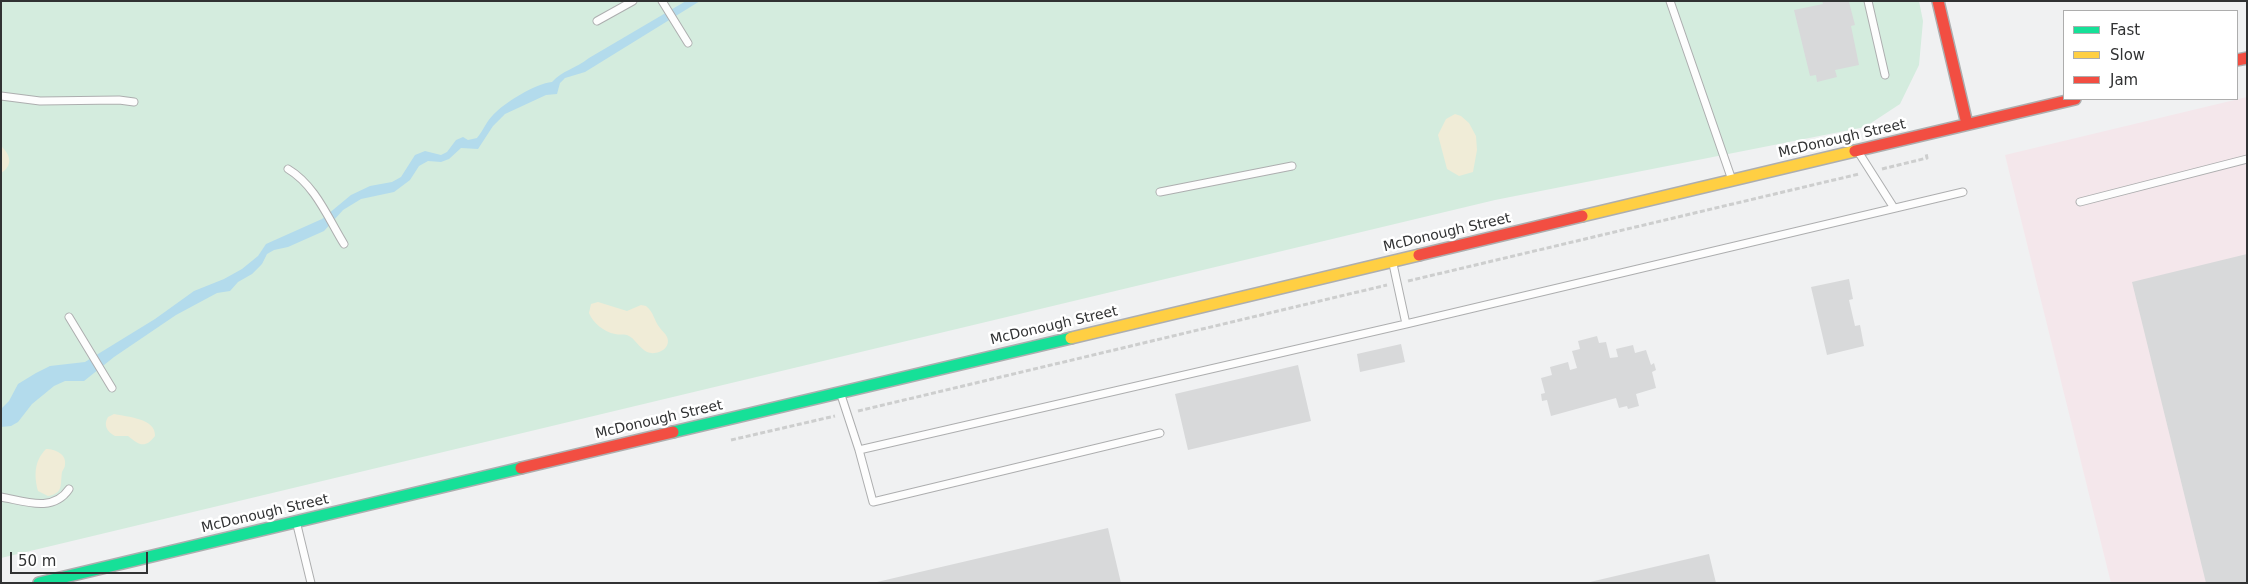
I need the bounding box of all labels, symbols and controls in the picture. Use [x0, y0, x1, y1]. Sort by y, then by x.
legend [2063, 10, 2238, 100]
text: Fast [2110, 21, 2140, 39]
text: Slow [2110, 46, 2145, 64]
text: Jam [2110, 71, 2138, 89]
street label: McDonough Street [1777, 116, 1907, 162]
street label: McDonough Street [1382, 210, 1512, 256]
street label: McDonough Street [989, 303, 1119, 349]
street label: McDonough Street [594, 397, 724, 443]
street label: McDonough Street [200, 491, 330, 537]
scale bar [12, 542, 150, 574]
text: 50 m [18, 552, 56, 570]

